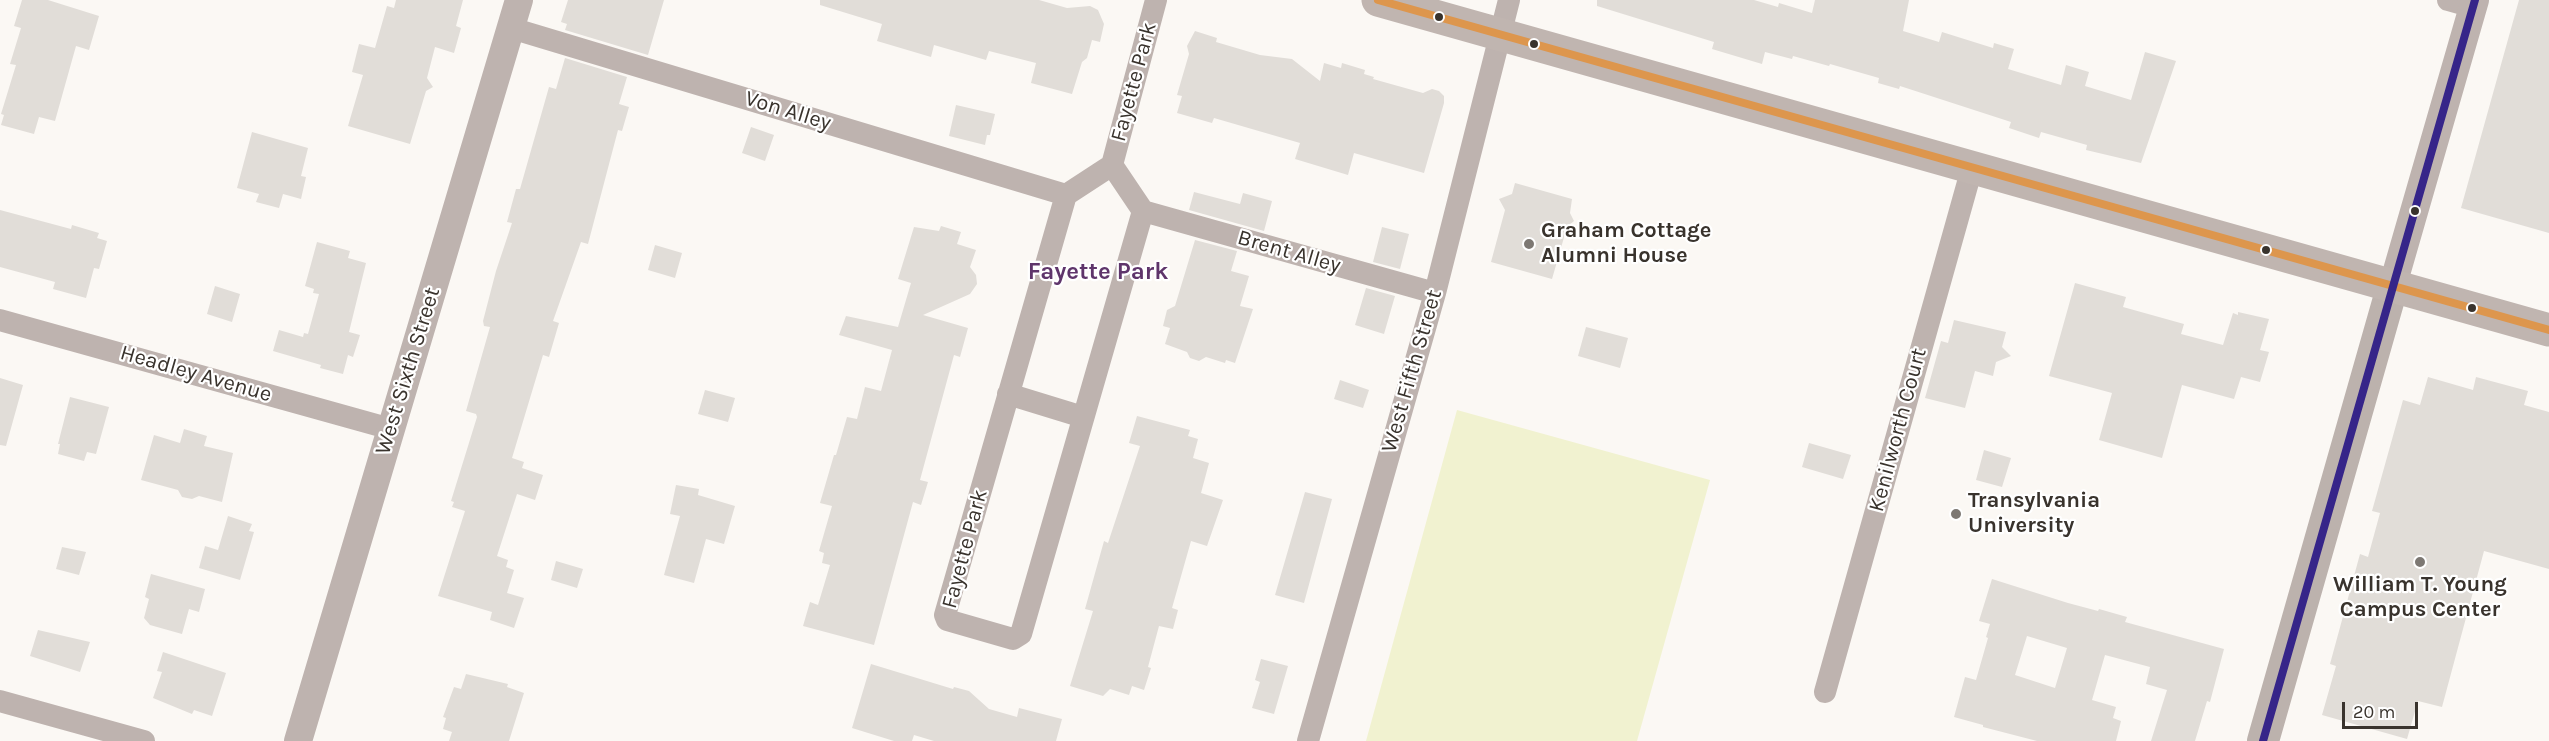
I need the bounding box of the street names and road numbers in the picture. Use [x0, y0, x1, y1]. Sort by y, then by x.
street label: Fayette Park [1105, 19, 1163, 145]
street label: Von Alley [742, 85, 834, 137]
street label: Brent Alley [1234, 225, 1344, 279]
street label: West Sixth Street [370, 284, 446, 458]
street label: West Fifth Street [1376, 287, 1448, 455]
street label: Headley Avenue [117, 340, 275, 408]
street label: Kenilworth Court [1863, 345, 1933, 515]
street label: Fayette Park [936, 486, 994, 612]

